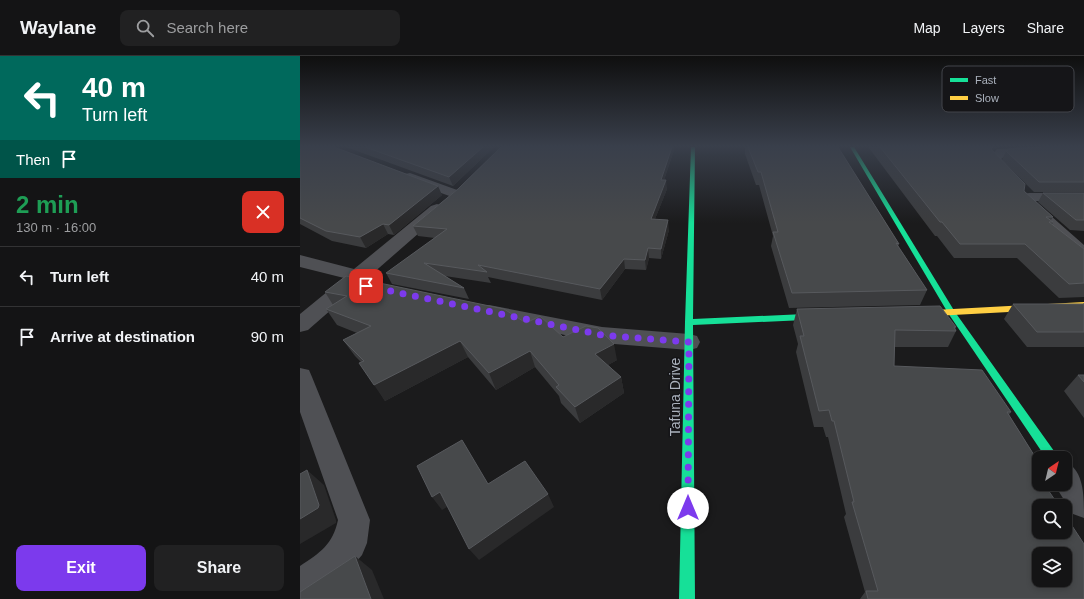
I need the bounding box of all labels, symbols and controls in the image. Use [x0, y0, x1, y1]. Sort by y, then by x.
search box [120, 10, 400, 46]
text: Waylane [20, 17, 96, 38]
icon: search [134, 17, 156, 39]
text: Search here [166, 19, 248, 36]
text: Map [913, 20, 941, 36]
text: Layers [963, 20, 1005, 36]
text: Share [1027, 20, 1064, 36]
legend [942, 66, 1074, 112]
icon: left [16, 72, 68, 124]
text: 40 m [82, 72, 146, 103]
text: Fast [975, 74, 996, 86]
text: Slow [975, 92, 999, 104]
text: Turn left [82, 105, 147, 125]
icon: arrive [58, 148, 80, 170]
text: Then [16, 151, 50, 168]
text: 2 min [16, 191, 79, 218]
button: close [242, 191, 284, 233]
text: 130 m · 16:00 [16, 220, 96, 235]
icon: left [16, 266, 38, 288]
text: Turn left [50, 268, 109, 285]
text: 40 m [251, 268, 284, 285]
pin [349, 269, 383, 303]
icon: arrive [355, 275, 377, 297]
icon: arrive [16, 326, 38, 348]
text: Arrive at destination [50, 328, 195, 345]
text: 90 m [251, 328, 284, 345]
street label: Tafuna Drive [667, 357, 683, 436]
north arrow [1032, 451, 1072, 491]
map controls [1032, 451, 1072, 587]
position arrow [667, 487, 709, 529]
button: search [1032, 499, 1072, 539]
button: Exit [16, 545, 146, 591]
button: Share [154, 545, 284, 591]
button: layers [1032, 547, 1072, 587]

